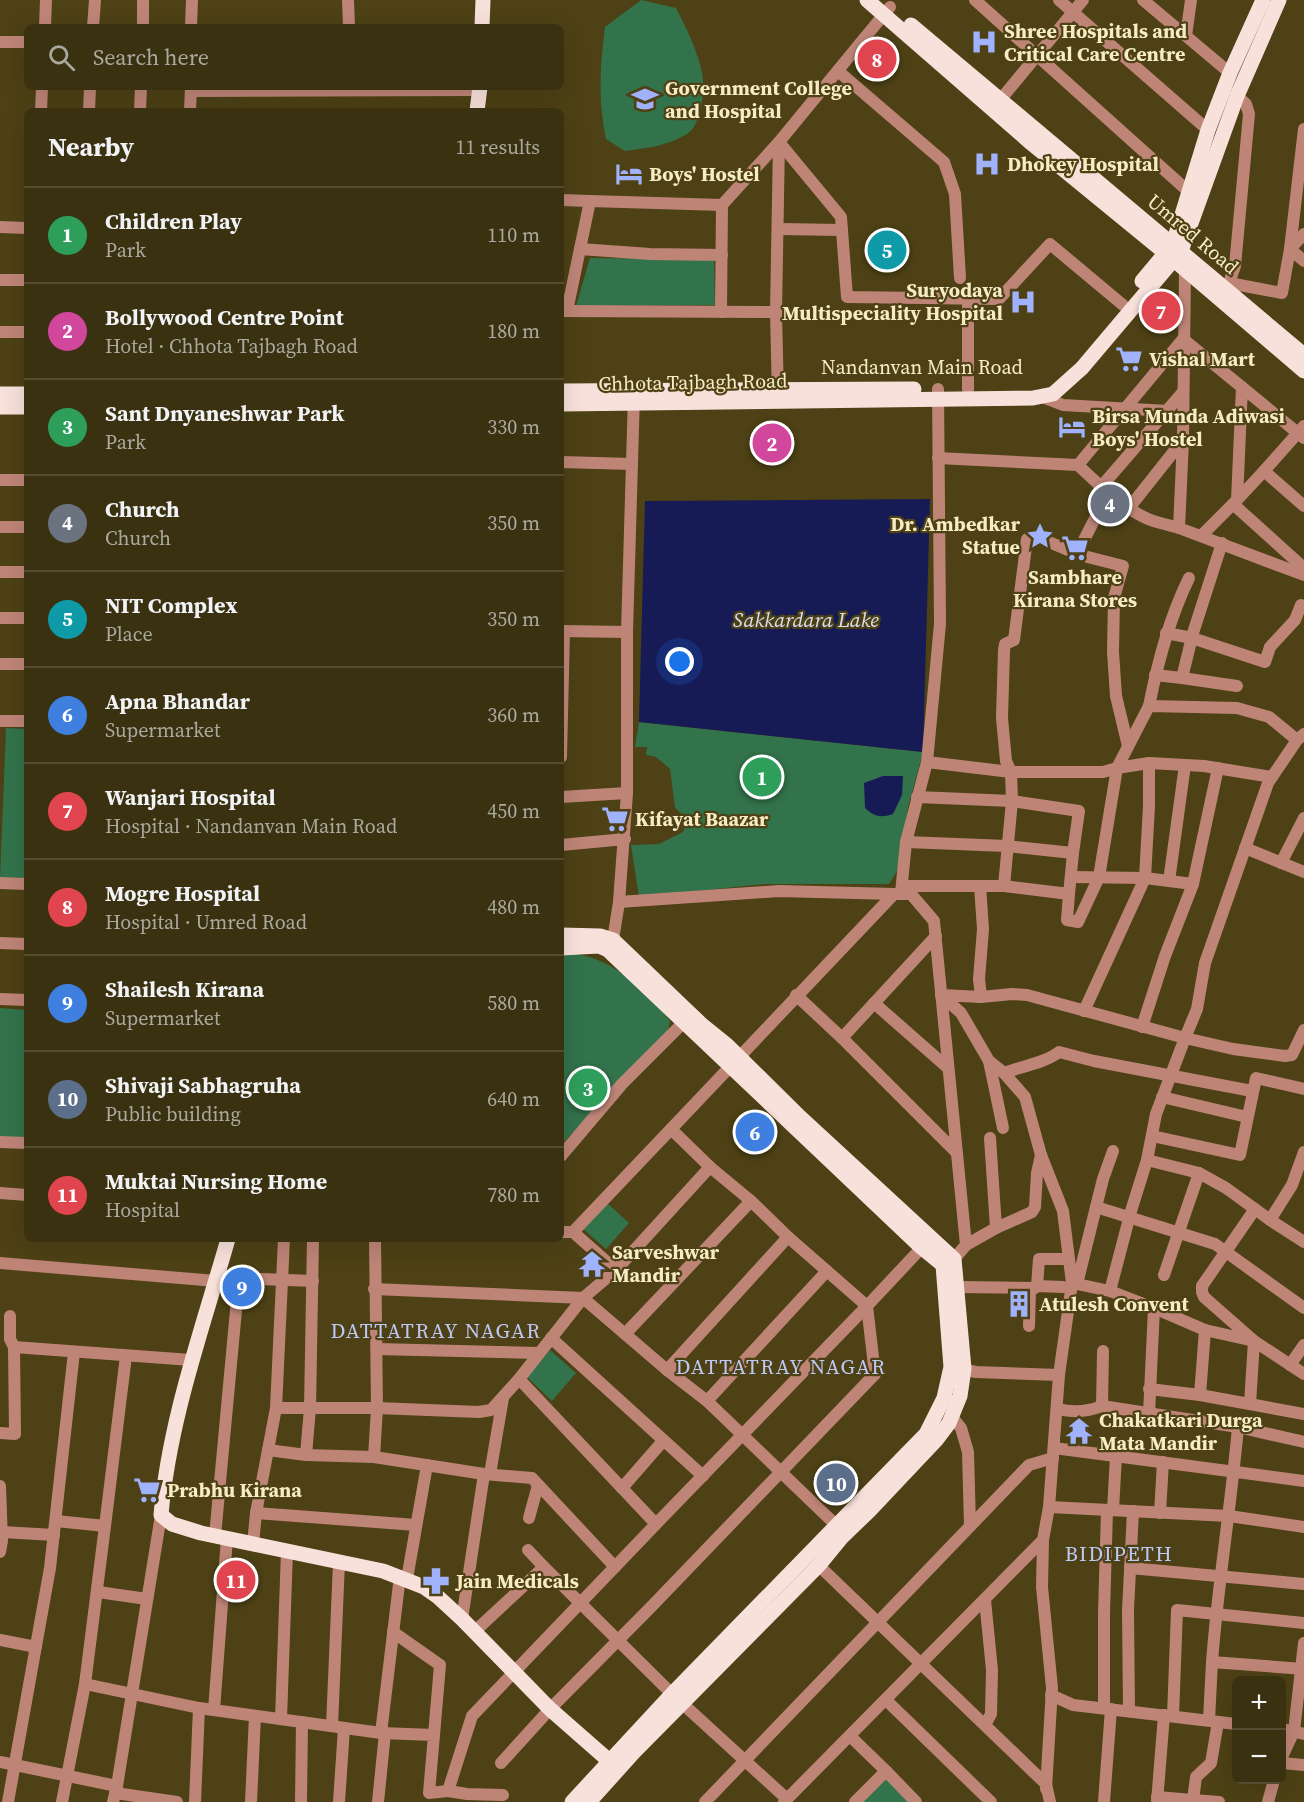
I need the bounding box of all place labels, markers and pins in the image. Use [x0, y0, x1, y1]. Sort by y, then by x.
place label: Shree Hospitals and Critical Care Centre [1004, 17, 1187, 68]
hospital icon: Shree Hospitals and Critical Care Centre [969, 27, 999, 57]
pin: 8 [858, 36, 896, 82]
place label: Government College and Hospital [665, 74, 852, 125]
school or university icon: Government College and Hospital [630, 84, 660, 114]
hospital icon: Dhokey Hospital [972, 149, 1002, 179]
place label: Dhokey Hospital [1007, 150, 1159, 178]
hotel icon: Boys' Hostel [614, 159, 644, 189]
place label: Boys' Hostel [649, 160, 760, 188]
pin: 5 [868, 228, 906, 272]
place label: Suryodaya Multispeciality Hospital [782, 276, 1003, 327]
hospital icon: Suryodaya Multispeciality Hospital [1008, 287, 1038, 317]
pin: 7 [1142, 288, 1180, 334]
supermarket icon: Vishal Mart [1114, 344, 1144, 374]
place label: Vishal Mart [1149, 345, 1256, 373]
place label: Birsa Munda Adiwasi Boys' Hostel [1092, 402, 1285, 453]
hotel icon: Birsa Munda Adiwasi Boys' Hostel [1057, 412, 1087, 442]
pin: 2 [752, 420, 792, 466]
pin: 4 [1090, 482, 1130, 526]
place label: Dr. Ambedkar Statue [890, 510, 1021, 561]
place icon: Dr. Ambedkar Statue [1025, 521, 1055, 551]
supermarket icon: Sambhare Kirana Stores [1060, 533, 1090, 563]
place label: Sambhare Kirana Stores [1013, 563, 1137, 614]
pin: 1 [742, 754, 782, 800]
supermarket icon: Kifayat Baazar [600, 804, 630, 834]
place label: Kifayat Baazar [635, 805, 769, 833]
pin: 3 [568, 1066, 608, 1110]
pin: 6 [736, 1110, 774, 1154]
place label: Sarveshwar Mandir [612, 1238, 720, 1289]
temple icon: Sarveshwar Mandir [577, 1249, 607, 1279]
pin: 9 [222, 1264, 262, 1310]
building icon: Atulesh Convent [1004, 1289, 1034, 1319]
place label: Atulesh Convent [1039, 1290, 1189, 1318]
place label: Chakatkari Durga Mata Mandir [1099, 1406, 1263, 1457]
temple icon: Chakatkari Durga Mata Mandir [1064, 1416, 1094, 1446]
pin: 10 [816, 1460, 856, 1506]
supermarket icon: Prabhu Kirana [132, 1475, 162, 1505]
place label: Prabhu Kirana [167, 1476, 302, 1504]
pin: 11 [216, 1558, 256, 1602]
pharmacy icon: Jain Medicals [421, 1566, 451, 1596]
place label: Jain Medicals [454, 1567, 579, 1595]

